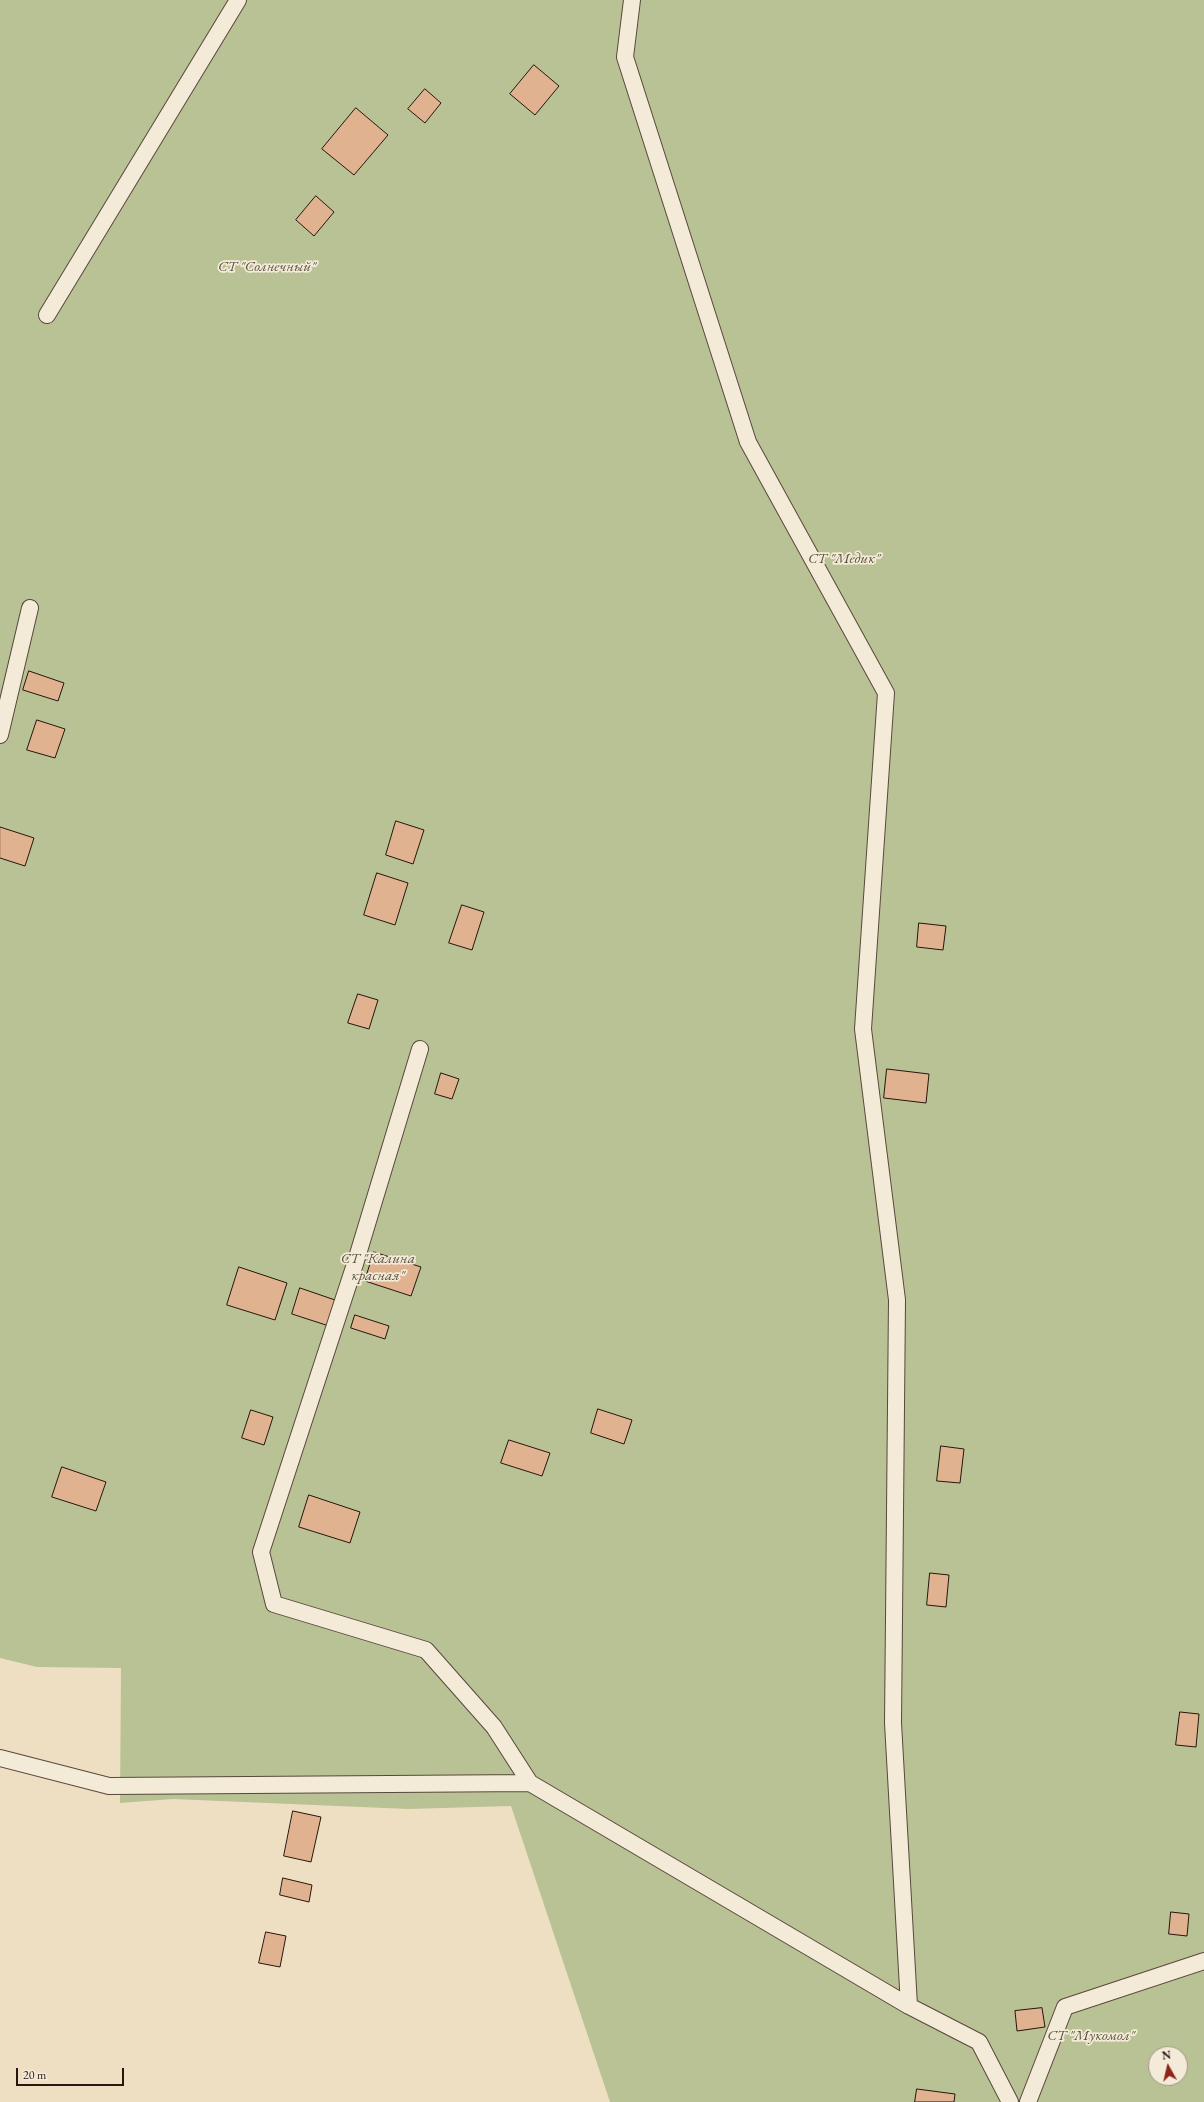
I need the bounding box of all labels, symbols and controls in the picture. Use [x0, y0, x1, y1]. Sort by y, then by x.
park label: СТ "Солнечный" [218, 258, 316, 276]
park label: СТ "Медик" [808, 550, 880, 568]
park label: СТ "Калина красная" [341, 1250, 415, 1285]
park label: СТ "Мукомол" [1047, 2027, 1135, 2045]
north arrow [1148, 2046, 1188, 2086]
text: N [1161, 2048, 1172, 2063]
scale bar [18, 2060, 126, 2086]
text: 20 m [23, 2067, 46, 2083]

